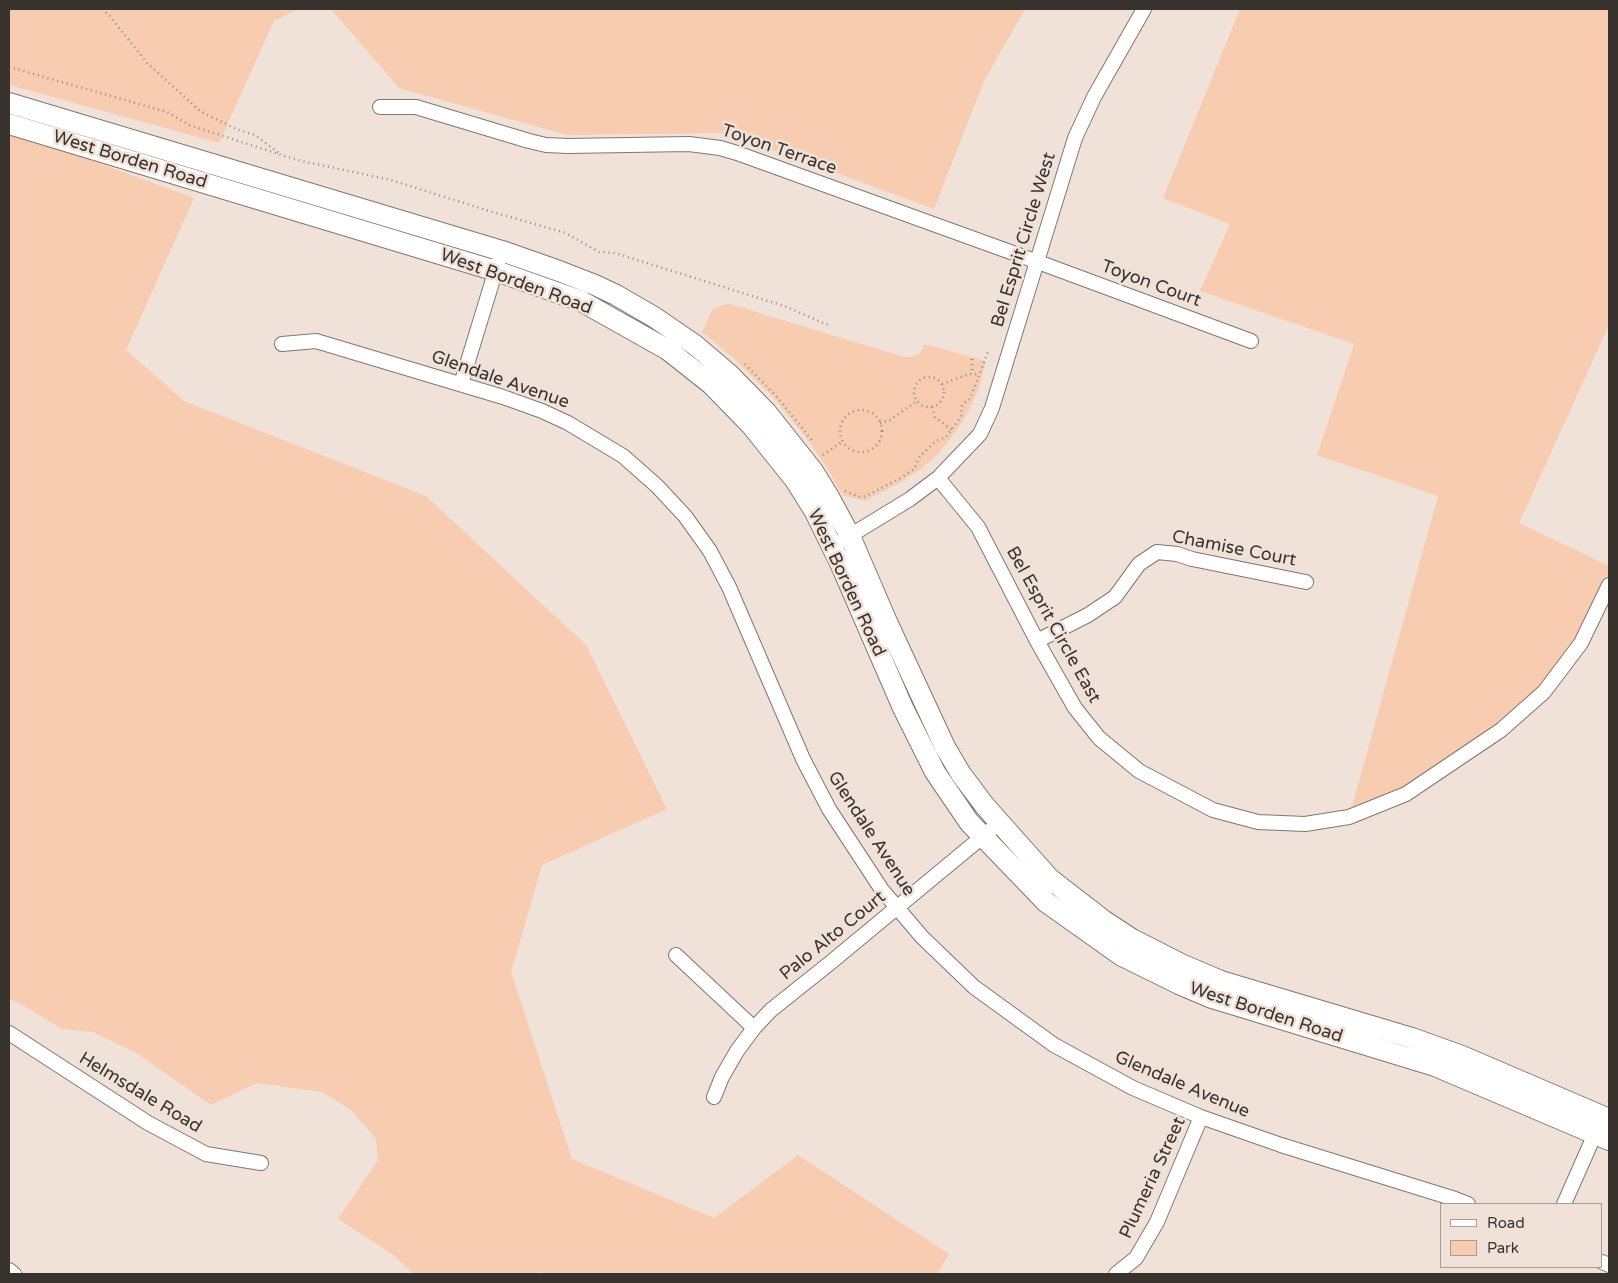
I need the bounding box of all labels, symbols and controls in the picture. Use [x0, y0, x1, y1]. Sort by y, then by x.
street label: Toyon Terrace [719, 120, 839, 180]
street label: West Borden Road [50, 126, 210, 194]
street label: Bel Esprit Circle West [987, 150, 1061, 330]
street label: West Borden Road [437, 244, 595, 320]
street label: Toyon Court [1098, 256, 1204, 312]
street label: Glendale Avenue [428, 346, 572, 414]
street label: West Borden Road [802, 506, 890, 660]
street label: Chamise Court [1170, 526, 1298, 572]
street label: Bel Esprit Circle East [1001, 543, 1105, 707]
street label: Glendale Avenue [823, 768, 919, 900]
street label: Palo Alto Court [776, 887, 890, 985]
street label: West Borden Road [1187, 978, 1345, 1048]
street label: Glendale Avenue [1111, 1047, 1253, 1123]
street label: Helmsdale Road [75, 1048, 205, 1138]
street label: Plumeria Street [1115, 1114, 1191, 1242]
legend [1440, 1203, 1603, 1268]
text: Road [1487, 1214, 1525, 1232]
text: Park [1487, 1239, 1519, 1257]

